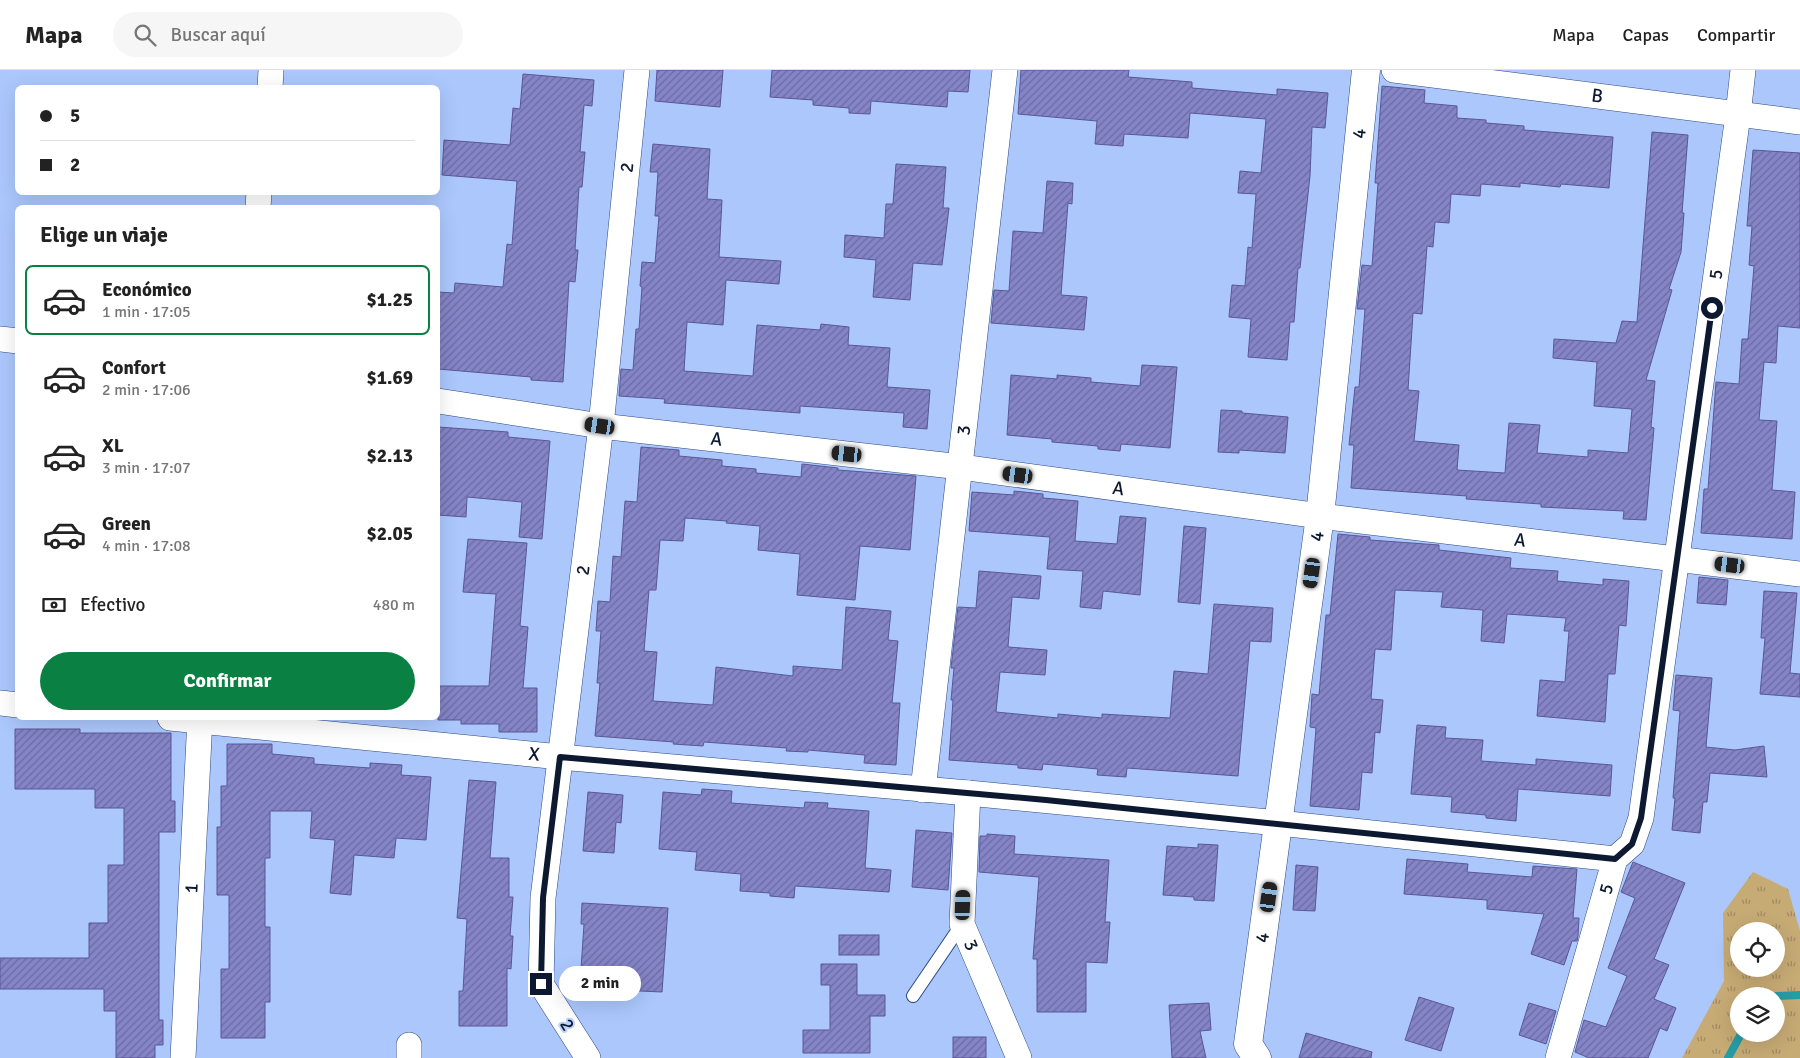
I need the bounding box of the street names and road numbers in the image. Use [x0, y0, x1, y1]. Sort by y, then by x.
street label: B [1590, 83, 1605, 109]
street label: 4 [1347, 127, 1372, 140]
street label: 2 [615, 161, 640, 174]
street label: 5 [1703, 268, 1729, 281]
street label: 3 [951, 424, 976, 437]
street label: A [709, 427, 724, 452]
street label: A [1111, 476, 1126, 501]
street label: A [1513, 528, 1528, 553]
street label: 4 [1305, 530, 1330, 543]
street label: 2 [571, 564, 596, 577]
street label: X [527, 742, 541, 767]
street label: 5 [1594, 881, 1619, 897]
street label: 1 [179, 882, 204, 894]
street label: 4 [1250, 931, 1275, 944]
street label: 3 [958, 936, 984, 954]
street label: 2 [554, 1014, 580, 1036]

